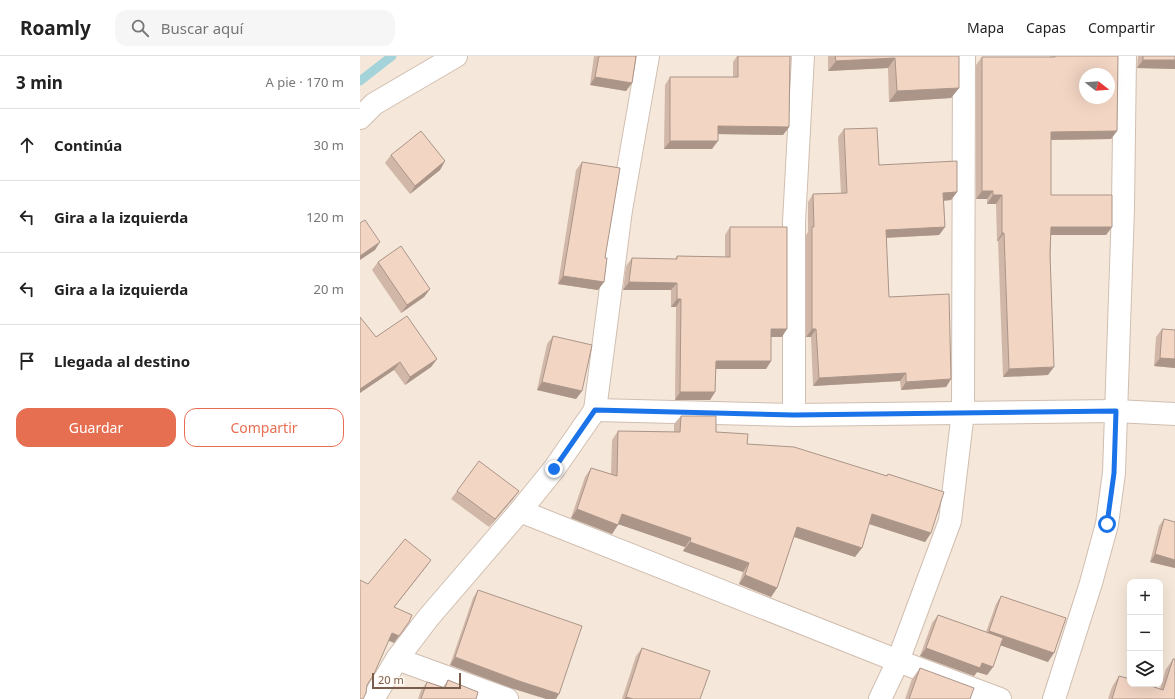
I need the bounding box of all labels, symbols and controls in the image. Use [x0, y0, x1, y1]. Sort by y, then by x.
search box [115, 10, 395, 46]
text: Roamly [20, 15, 91, 41]
icon: search [129, 17, 151, 39]
text: Buscar aquí [161, 18, 243, 38]
text: Mapa [967, 18, 1004, 37]
text: Capas [1026, 18, 1066, 37]
text: Compartir [1088, 18, 1155, 37]
north arrow [1079, 68, 1115, 104]
text: 3 min [16, 71, 63, 94]
text: A pie · 170 m [266, 73, 344, 91]
icon: ahead [16, 134, 38, 156]
text: Continúa [54, 135, 122, 155]
text: 30 m [314, 136, 344, 154]
icon: left [16, 206, 38, 228]
text: Gira a la izquierda [54, 207, 188, 227]
text: 120 m [306, 208, 344, 226]
icon: left [16, 278, 38, 300]
text: Gira a la izquierda [54, 279, 188, 299]
text: 20 m [314, 280, 344, 298]
icon: arrive [16, 350, 38, 372]
text: Llegada al destino [54, 351, 190, 371]
button: Guardar [16, 408, 176, 447]
button: Compartir [184, 408, 344, 447]
route end [545, 460, 563, 478]
route start [1098, 515, 1116, 533]
map controls [1127, 579, 1163, 687]
button: + [1127, 579, 1163, 615]
button: − [1127, 615, 1163, 651]
button: layers [1127, 651, 1163, 687]
scale bar [372, 671, 461, 690]
text: 20 m [378, 672, 404, 687]

